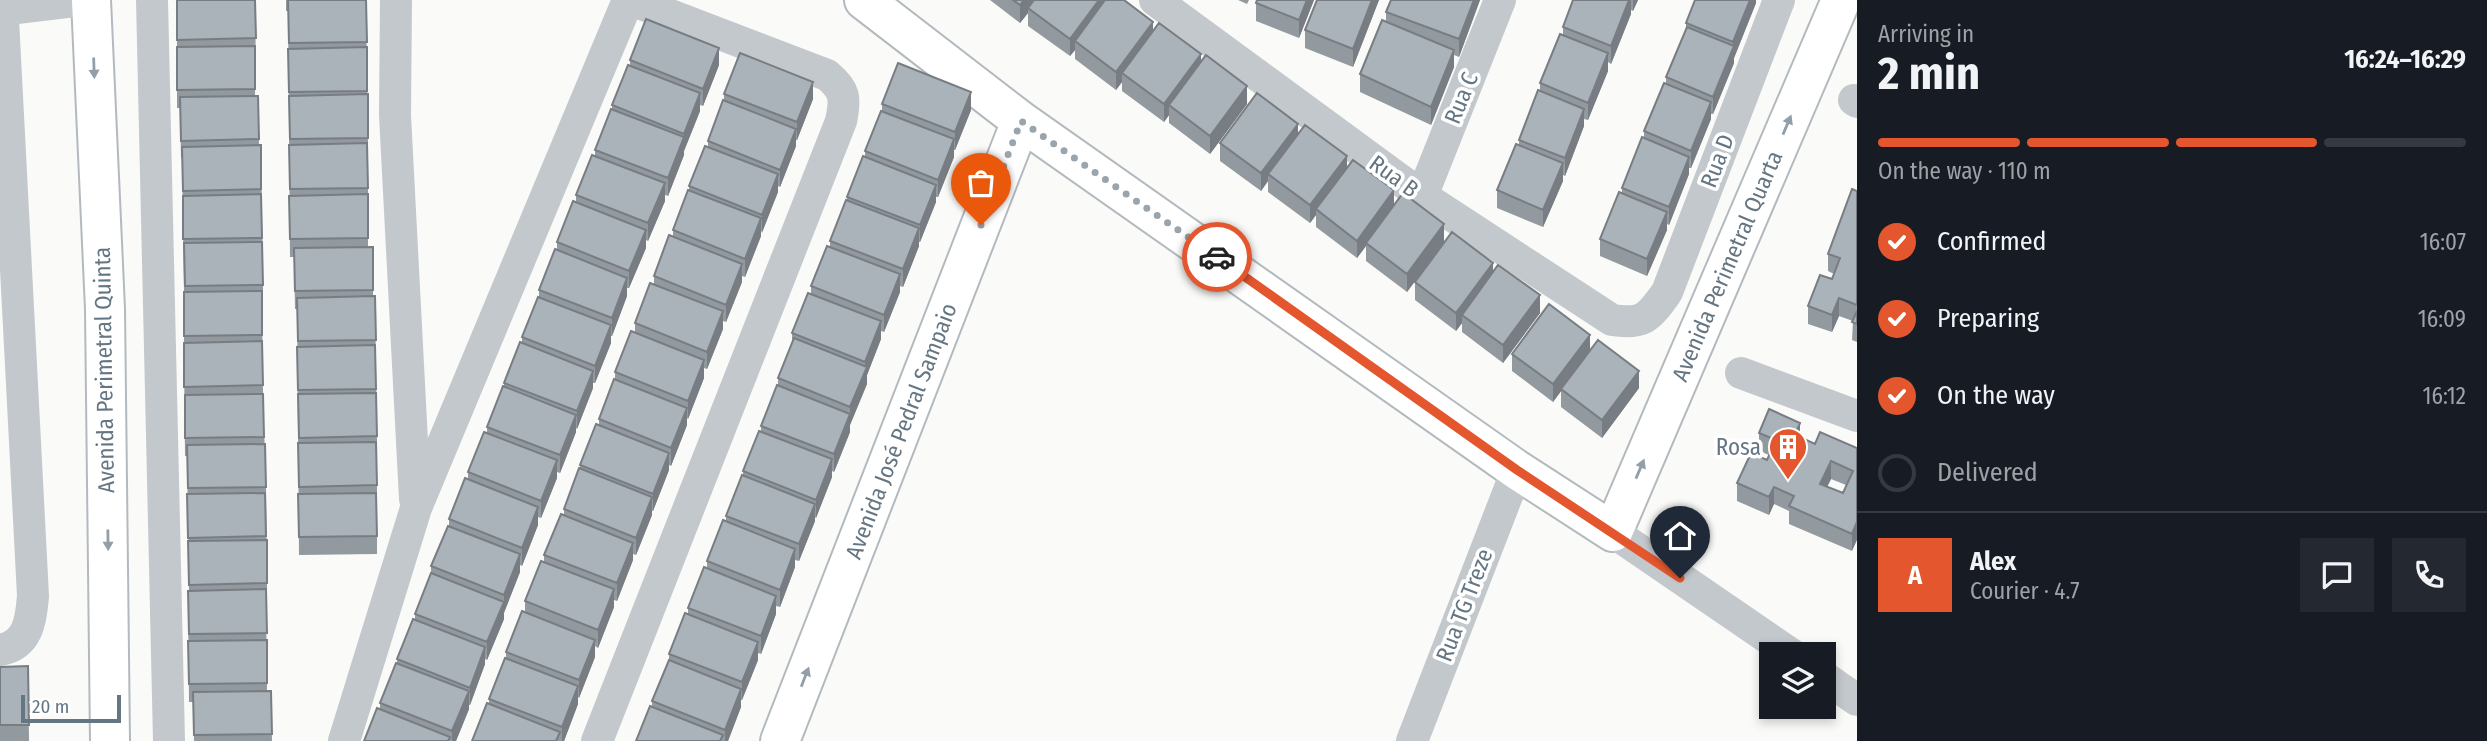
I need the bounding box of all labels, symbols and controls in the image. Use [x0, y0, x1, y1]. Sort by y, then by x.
text: Arriving in [1878, 20, 1974, 48]
text: 16:24–16:29 [2344, 44, 2466, 75]
text: 2 min [1878, 46, 1980, 101]
one-way arrow [89, 57, 100, 79]
street label: Rua C [1438, 68, 1484, 128]
one-way arrow [1782, 114, 1793, 135]
street label: Rua D [1694, 130, 1740, 192]
street label: Avenida Perimetral Quarta [1666, 146, 1788, 386]
street label: Rua B [1364, 149, 1424, 203]
pin [951, 153, 1011, 225]
text: On the way · 110 m [1878, 157, 2051, 185]
icon: bag [962, 164, 1000, 202]
courier [1182, 222, 1252, 292]
icon: check [1878, 223, 1916, 261]
text: Confirmed [1937, 226, 2047, 257]
text: 16:07 [2420, 228, 2466, 256]
icon: car [1198, 238, 1236, 276]
street label: Avenida Perimetral Quinta [88, 247, 120, 493]
street label: Avenida José Pedral Sampaio [839, 299, 963, 563]
icon: check [1878, 300, 1916, 338]
text: Preparing [1937, 303, 2039, 334]
text: 16:09 [2418, 305, 2466, 333]
icon: check [1878, 377, 1916, 415]
text: On the way [1937, 380, 2055, 411]
text: 16:12 [2423, 382, 2466, 410]
building icon: Rosa [1767, 426, 1809, 481]
place label: Rosa [1716, 433, 1761, 461]
text: Delivered [1937, 457, 2038, 488]
one-way arrow [1634, 459, 1646, 479]
pin [1650, 506, 1710, 578]
icon: home [1661, 517, 1699, 555]
one-way arrow [102, 530, 113, 552]
button: chat [2300, 538, 2374, 612]
button: phone [2392, 538, 2466, 612]
street label: Rua TG Treze [1430, 545, 1498, 665]
text: Alex [1970, 546, 2016, 577]
text: A [1908, 560, 1922, 591]
text: Courier · 4.7 [1970, 577, 2080, 605]
map controls [1759, 642, 1836, 719]
button: layers [1759, 642, 1836, 719]
one-way arrow [800, 667, 811, 688]
scale bar [21, 692, 121, 724]
text: 20 m [32, 695, 69, 718]

